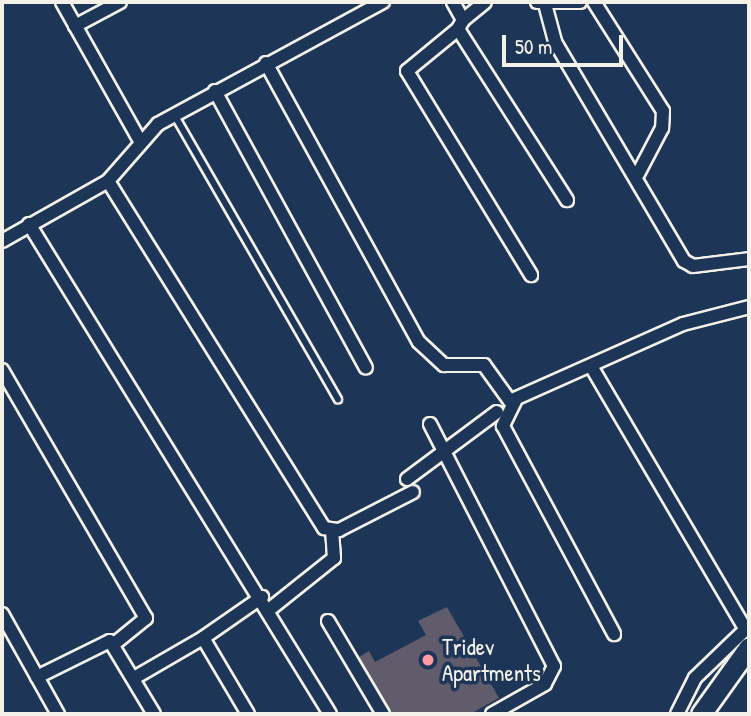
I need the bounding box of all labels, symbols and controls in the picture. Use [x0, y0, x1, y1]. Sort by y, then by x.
scale bar [506, 21, 627, 65]
text: 50 m [515, 32, 552, 61]
place label: Tridev Apartments [442, 633, 541, 687]
marker: Tridev Apartments [420, 652, 436, 668]

